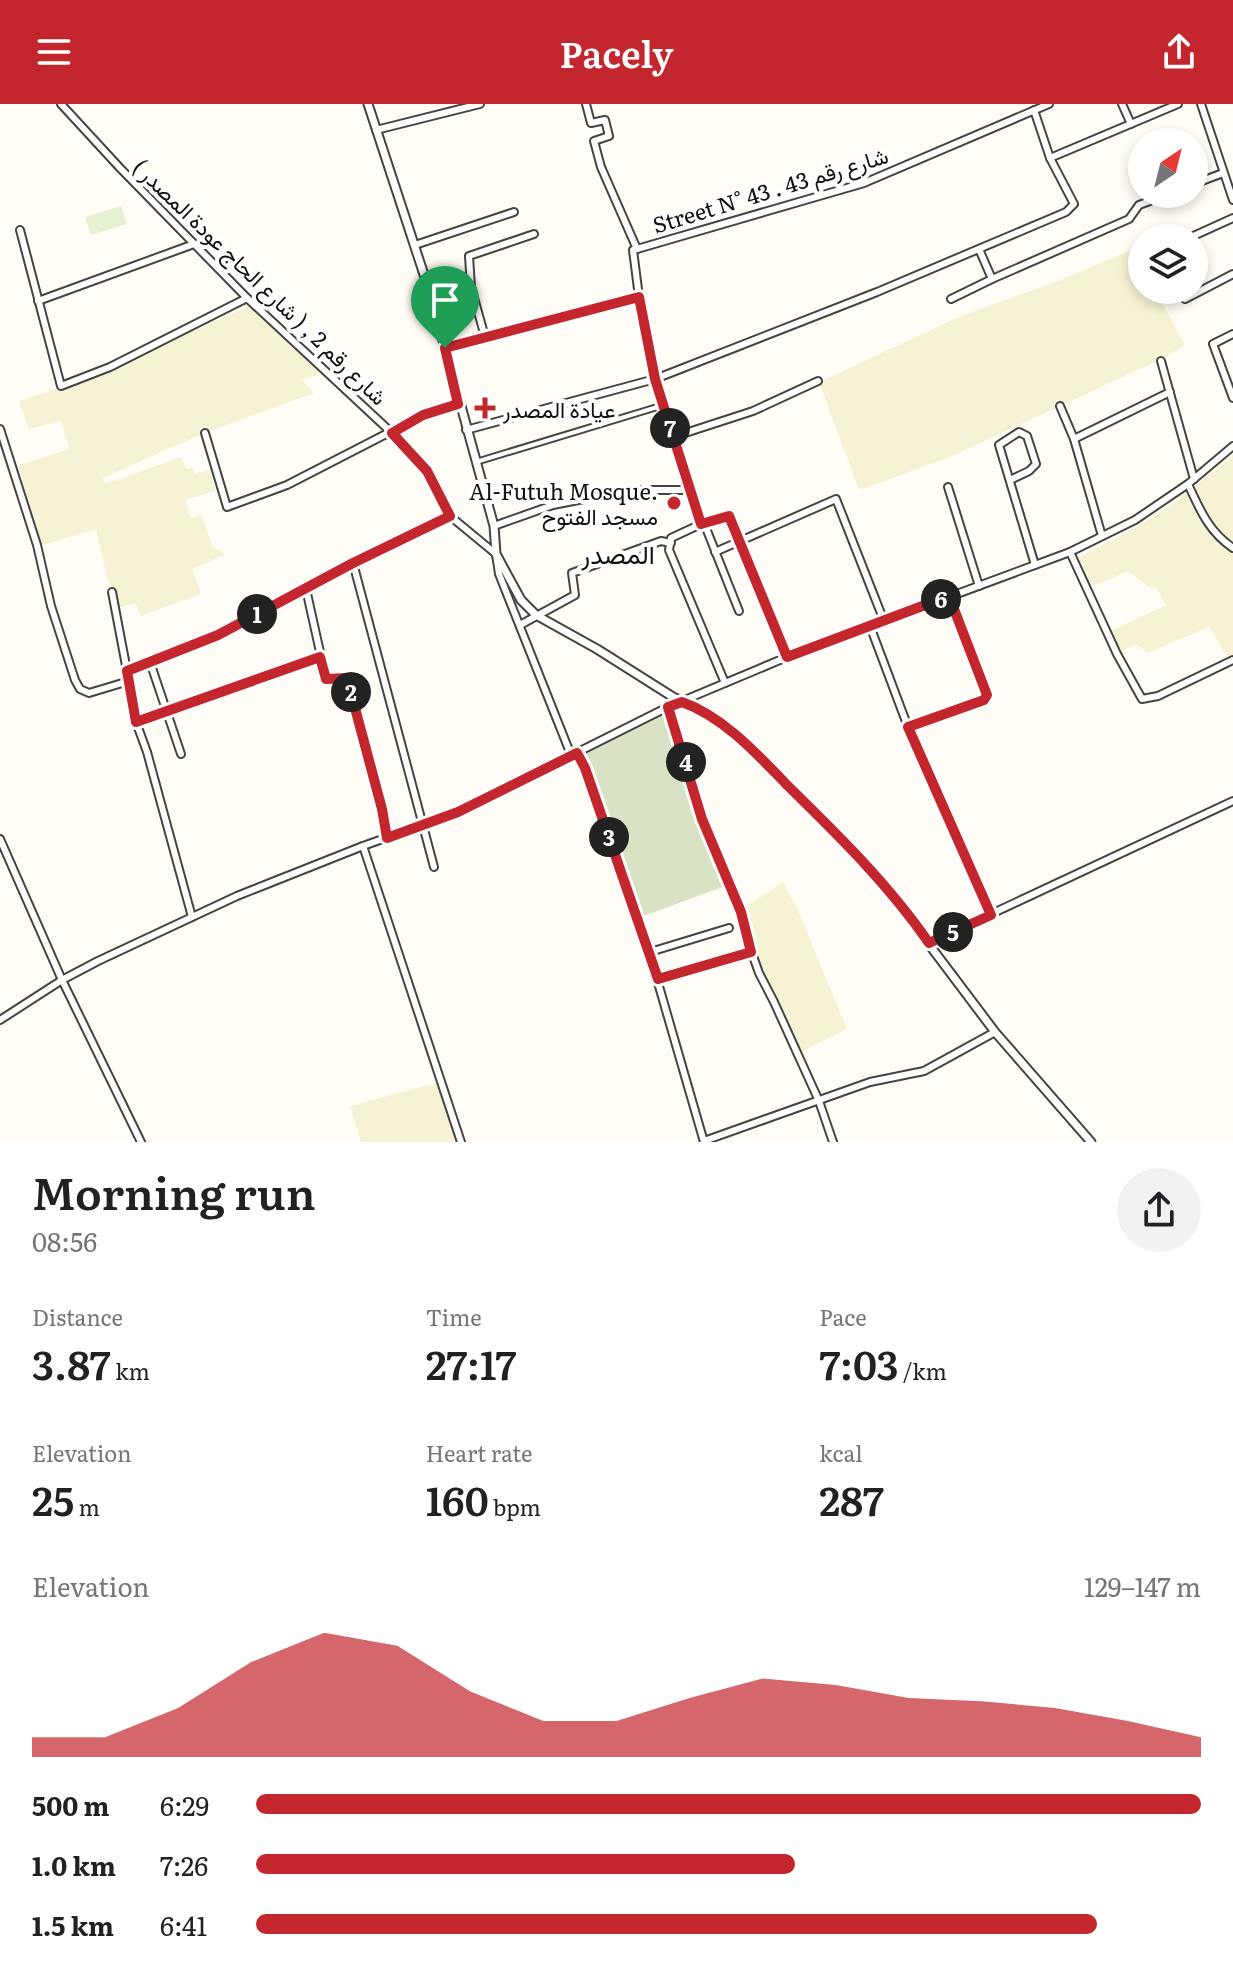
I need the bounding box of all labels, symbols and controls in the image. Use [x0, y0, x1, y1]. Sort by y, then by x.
text: Pacely [560, 26, 673, 79]
icon: menu [32, 30, 76, 74]
icon: share [1157, 30, 1201, 74]
north arrow [1128, 128, 1208, 208]
map controls [1128, 128, 1208, 304]
street label: Street N° 43 . شارع رقم 43 [648, 137, 892, 241]
street label: شارع رقم 2 , ( شارع الحاج عودة المصدر ) [126, 150, 396, 412]
button: layers [1128, 224, 1208, 304]
pin [411, 266, 479, 348]
icon: arrive [423, 278, 467, 322]
place label: عيادة المصدر [502, 392, 616, 425]
marker: عيادة المصدر [474, 397, 496, 419]
pin: 7 [650, 408, 690, 448]
text: 7 [664, 411, 676, 444]
place label: Al-Futuh Mosque. مسجد الفتوح [469, 474, 658, 532]
marker: Al-Futuh Mosque. مسجد الفتوح [665, 494, 683, 512]
district label: المصدر [580, 533, 655, 572]
pin: 6 [921, 579, 961, 619]
text: 6 [935, 582, 947, 615]
pin: 1 [237, 594, 277, 634]
text: 1 [252, 597, 262, 630]
pin: 2 [331, 672, 371, 712]
text: 2 [345, 675, 357, 708]
pin: 4 [666, 742, 706, 782]
text: 4 [679, 745, 693, 778]
pin: 3 [589, 817, 629, 857]
text: 3 [603, 820, 615, 853]
pin: 5 [933, 912, 973, 952]
text: 5 [947, 915, 959, 948]
text: Morning run [32, 1158, 316, 1224]
button: share [1117, 1168, 1201, 1252]
text: 08:56 [32, 1221, 97, 1260]
text: Distance [32, 1300, 123, 1333]
text: Time [426, 1300, 482, 1333]
text: Pace [819, 1300, 867, 1333]
text: 3.87 [32, 1333, 111, 1392]
text: 27:17 [426, 1333, 516, 1392]
text: 7:03 [819, 1333, 898, 1392]
text: km [111, 1354, 150, 1387]
text: /km [898, 1354, 947, 1387]
text: Elevation [32, 1436, 131, 1469]
text: Heart rate [426, 1436, 532, 1469]
text: kcal [819, 1436, 863, 1469]
text: 25 [32, 1469, 74, 1528]
text: 160 [426, 1469, 489, 1528]
text: 287 [819, 1469, 884, 1528]
text: m [74, 1490, 100, 1523]
text: bpm [489, 1490, 541, 1523]
text: Elevation [32, 1566, 150, 1605]
text: 129–147 m [1084, 1566, 1201, 1605]
text: 500 m [32, 1785, 109, 1824]
text: 6:29 [160, 1785, 209, 1824]
text: 1.0 km [32, 1845, 116, 1884]
text: 7:26 [160, 1845, 208, 1884]
text: 1.5 km [32, 1905, 114, 1944]
text: 6:41 [160, 1905, 207, 1944]

